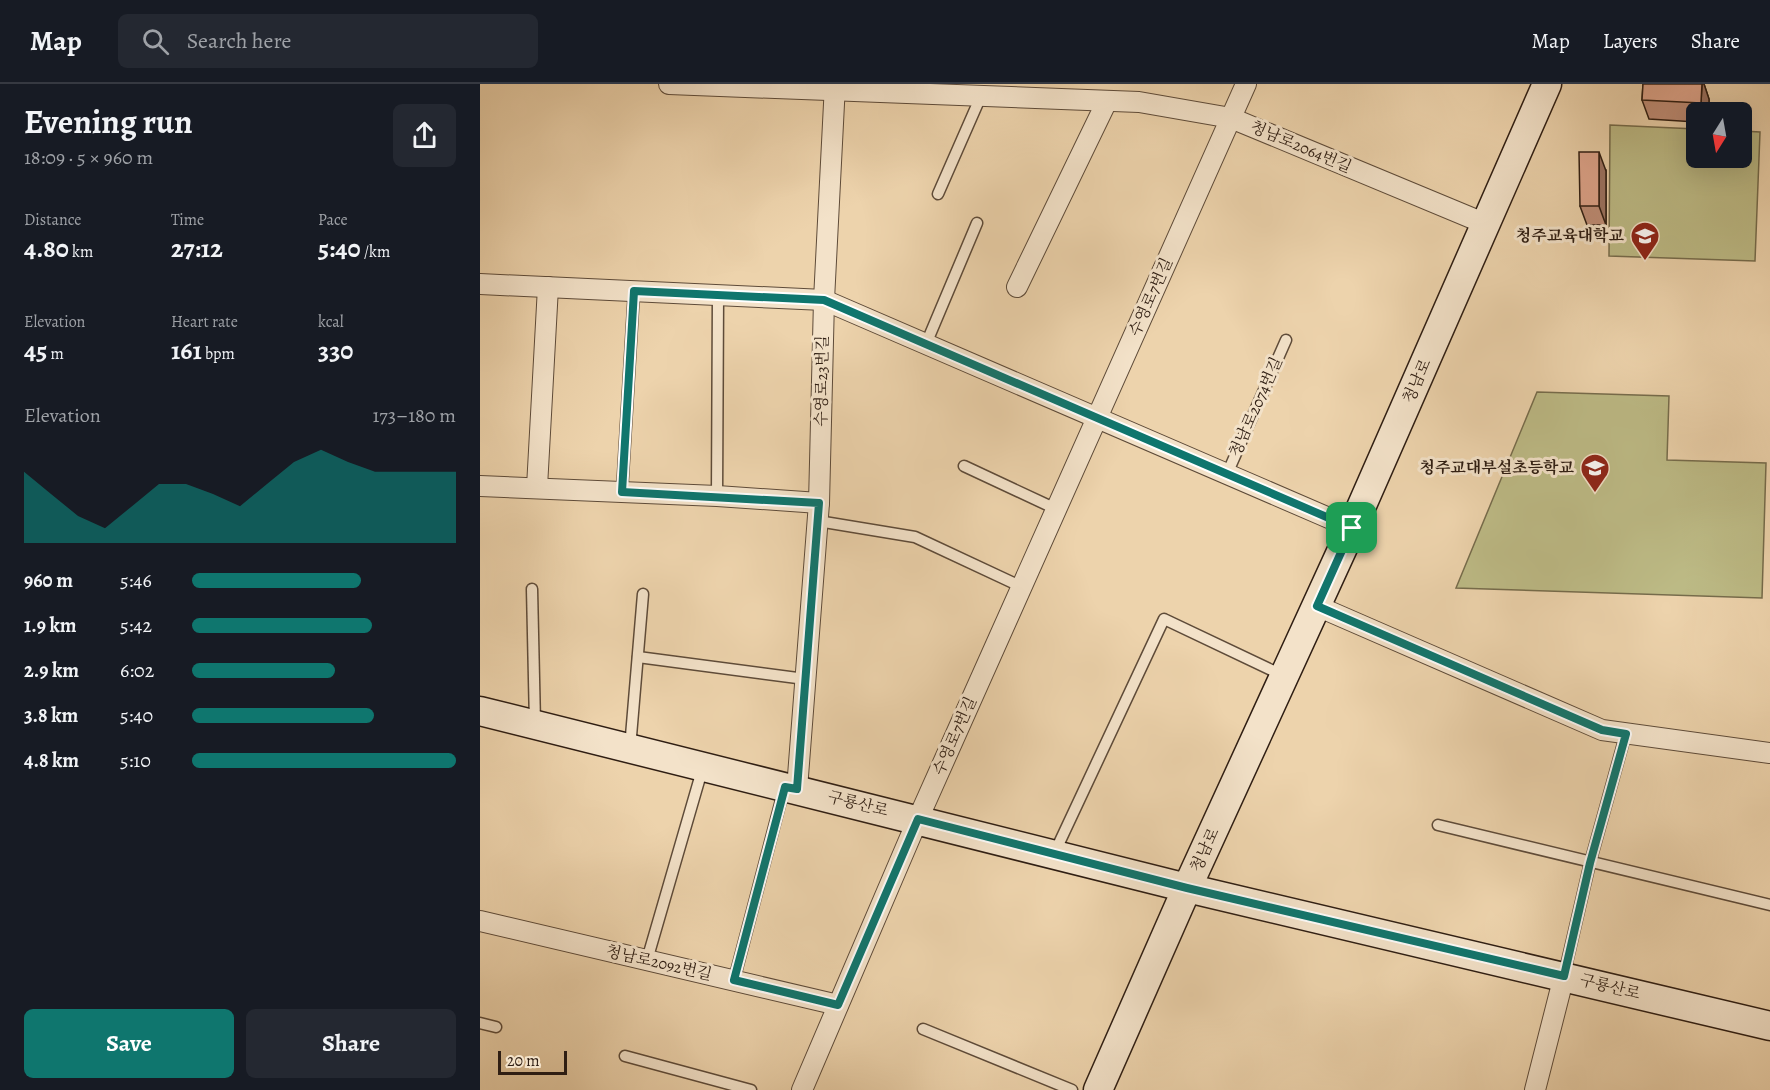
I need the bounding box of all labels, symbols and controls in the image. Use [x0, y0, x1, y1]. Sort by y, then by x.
search box [118, 14, 538, 68]
text: Map [30, 22, 82, 60]
icon: search [139, 25, 172, 58]
text: Search here [187, 26, 291, 56]
text: Map [1531, 27, 1570, 55]
text: Layers [1603, 27, 1658, 55]
text: Share [1691, 27, 1740, 55]
text: Evening run [24, 99, 193, 144]
north arrow [1686, 102, 1752, 168]
map controls [1686, 102, 1752, 168]
button: share [393, 104, 456, 167]
street label: 청남로2064번길 [1247, 116, 1355, 178]
text: 18:09 · 5 × 960 m [24, 144, 153, 171]
text: Distance [24, 209, 81, 231]
text: Time [171, 209, 204, 231]
text: Pace [318, 209, 348, 231]
school or university icon: 청주교육대학교 [1629, 220, 1661, 262]
place label: 청주교육대학교 [1516, 225, 1625, 247]
text: 4.80 [24, 231, 69, 266]
text: 27:12 [171, 231, 223, 266]
text: 5:40 [318, 231, 361, 266]
text: km [69, 241, 93, 263]
text: /km [361, 241, 390, 263]
street label: 수영로7번길 [1124, 254, 1178, 340]
text: Elevation [24, 311, 85, 333]
text: Heart rate [171, 311, 238, 333]
text: kcal [318, 311, 344, 333]
text: 45 [24, 333, 47, 368]
text: 161 [171, 333, 202, 368]
text: 330 [318, 333, 353, 368]
street label: 수영로23번길 [810, 335, 834, 427]
text: m [47, 343, 64, 365]
text: bpm [202, 343, 235, 365]
street label: 청남로2074번길 [1224, 353, 1288, 461]
street label: 청남로 [1398, 355, 1437, 407]
text: Elevation [24, 402, 101, 429]
text: 173–180 m [372, 402, 456, 429]
school or university icon: 청주교대부설초등학교 [1579, 452, 1611, 494]
place label: 청주교대부설초등학교 [1419, 457, 1575, 479]
pin [1326, 502, 1377, 553]
icon: arrive [1335, 511, 1368, 544]
text: 960 m [24, 567, 73, 594]
text: 5:46 [120, 567, 152, 594]
text: 1.9 km [24, 612, 77, 639]
text: 5:42 [120, 612, 152, 639]
text: 2.9 km [24, 657, 79, 684]
text: 6:02 [120, 657, 154, 684]
street label: 수영로7번길 [928, 693, 982, 779]
text: 3.8 km [24, 702, 78, 729]
text: 5:40 [120, 702, 153, 729]
text: 4.8 km [24, 747, 79, 774]
text: 5:10 [120, 747, 151, 774]
street label: 구룡산로 [825, 786, 891, 822]
street label: 청남로 [1185, 824, 1225, 876]
street label: 청남로2092번길 [604, 940, 714, 986]
street label: 구룡산로 [1577, 969, 1643, 1005]
button: Save [24, 1009, 234, 1078]
button: Share [246, 1009, 456, 1078]
scale bar [498, 1048, 567, 1076]
text: 20 m [507, 1050, 540, 1072]

